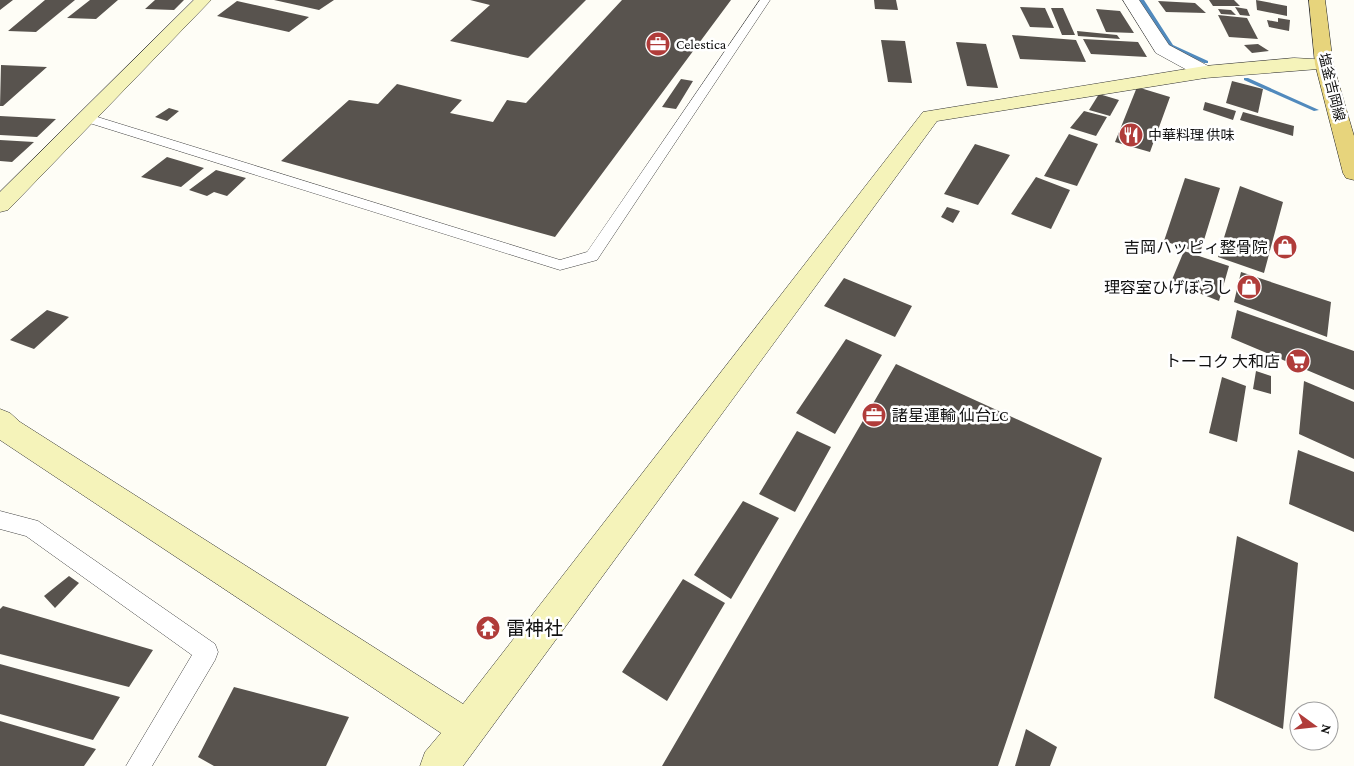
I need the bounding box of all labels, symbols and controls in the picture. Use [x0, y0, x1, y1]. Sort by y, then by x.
office icon: Celestica [645, 31, 671, 57]
place label: Celestica [676, 36, 727, 52]
street label: 塩釜吉岡線 [1316, 51, 1348, 123]
restaurant icon: 中華料理 供味 [1118, 122, 1144, 148]
place label: 中華料理 供味 [1148, 127, 1235, 143]
shop icon: 吉岡ハッピィ整骨院 [1272, 234, 1298, 260]
place label: 吉岡ハッピィ整骨院 [1124, 239, 1268, 256]
shop icon: 理容室ひげぼうし [1236, 274, 1262, 300]
place label: 理容室ひげぼうし [1104, 279, 1232, 296]
supermarket icon: トーコク 大和店 [1285, 348, 1311, 374]
place label: トーコク 大和店 [1165, 353, 1280, 370]
office icon: 諸星運輸 仙台LC [861, 402, 887, 428]
place label: 諸星運輸 仙台LC [892, 407, 1008, 424]
temple icon: 雷神社 [475, 615, 501, 641]
place label: 雷神社 [506, 618, 563, 639]
north arrow [1289, 701, 1339, 751]
text: N [1317, 723, 1336, 736]

